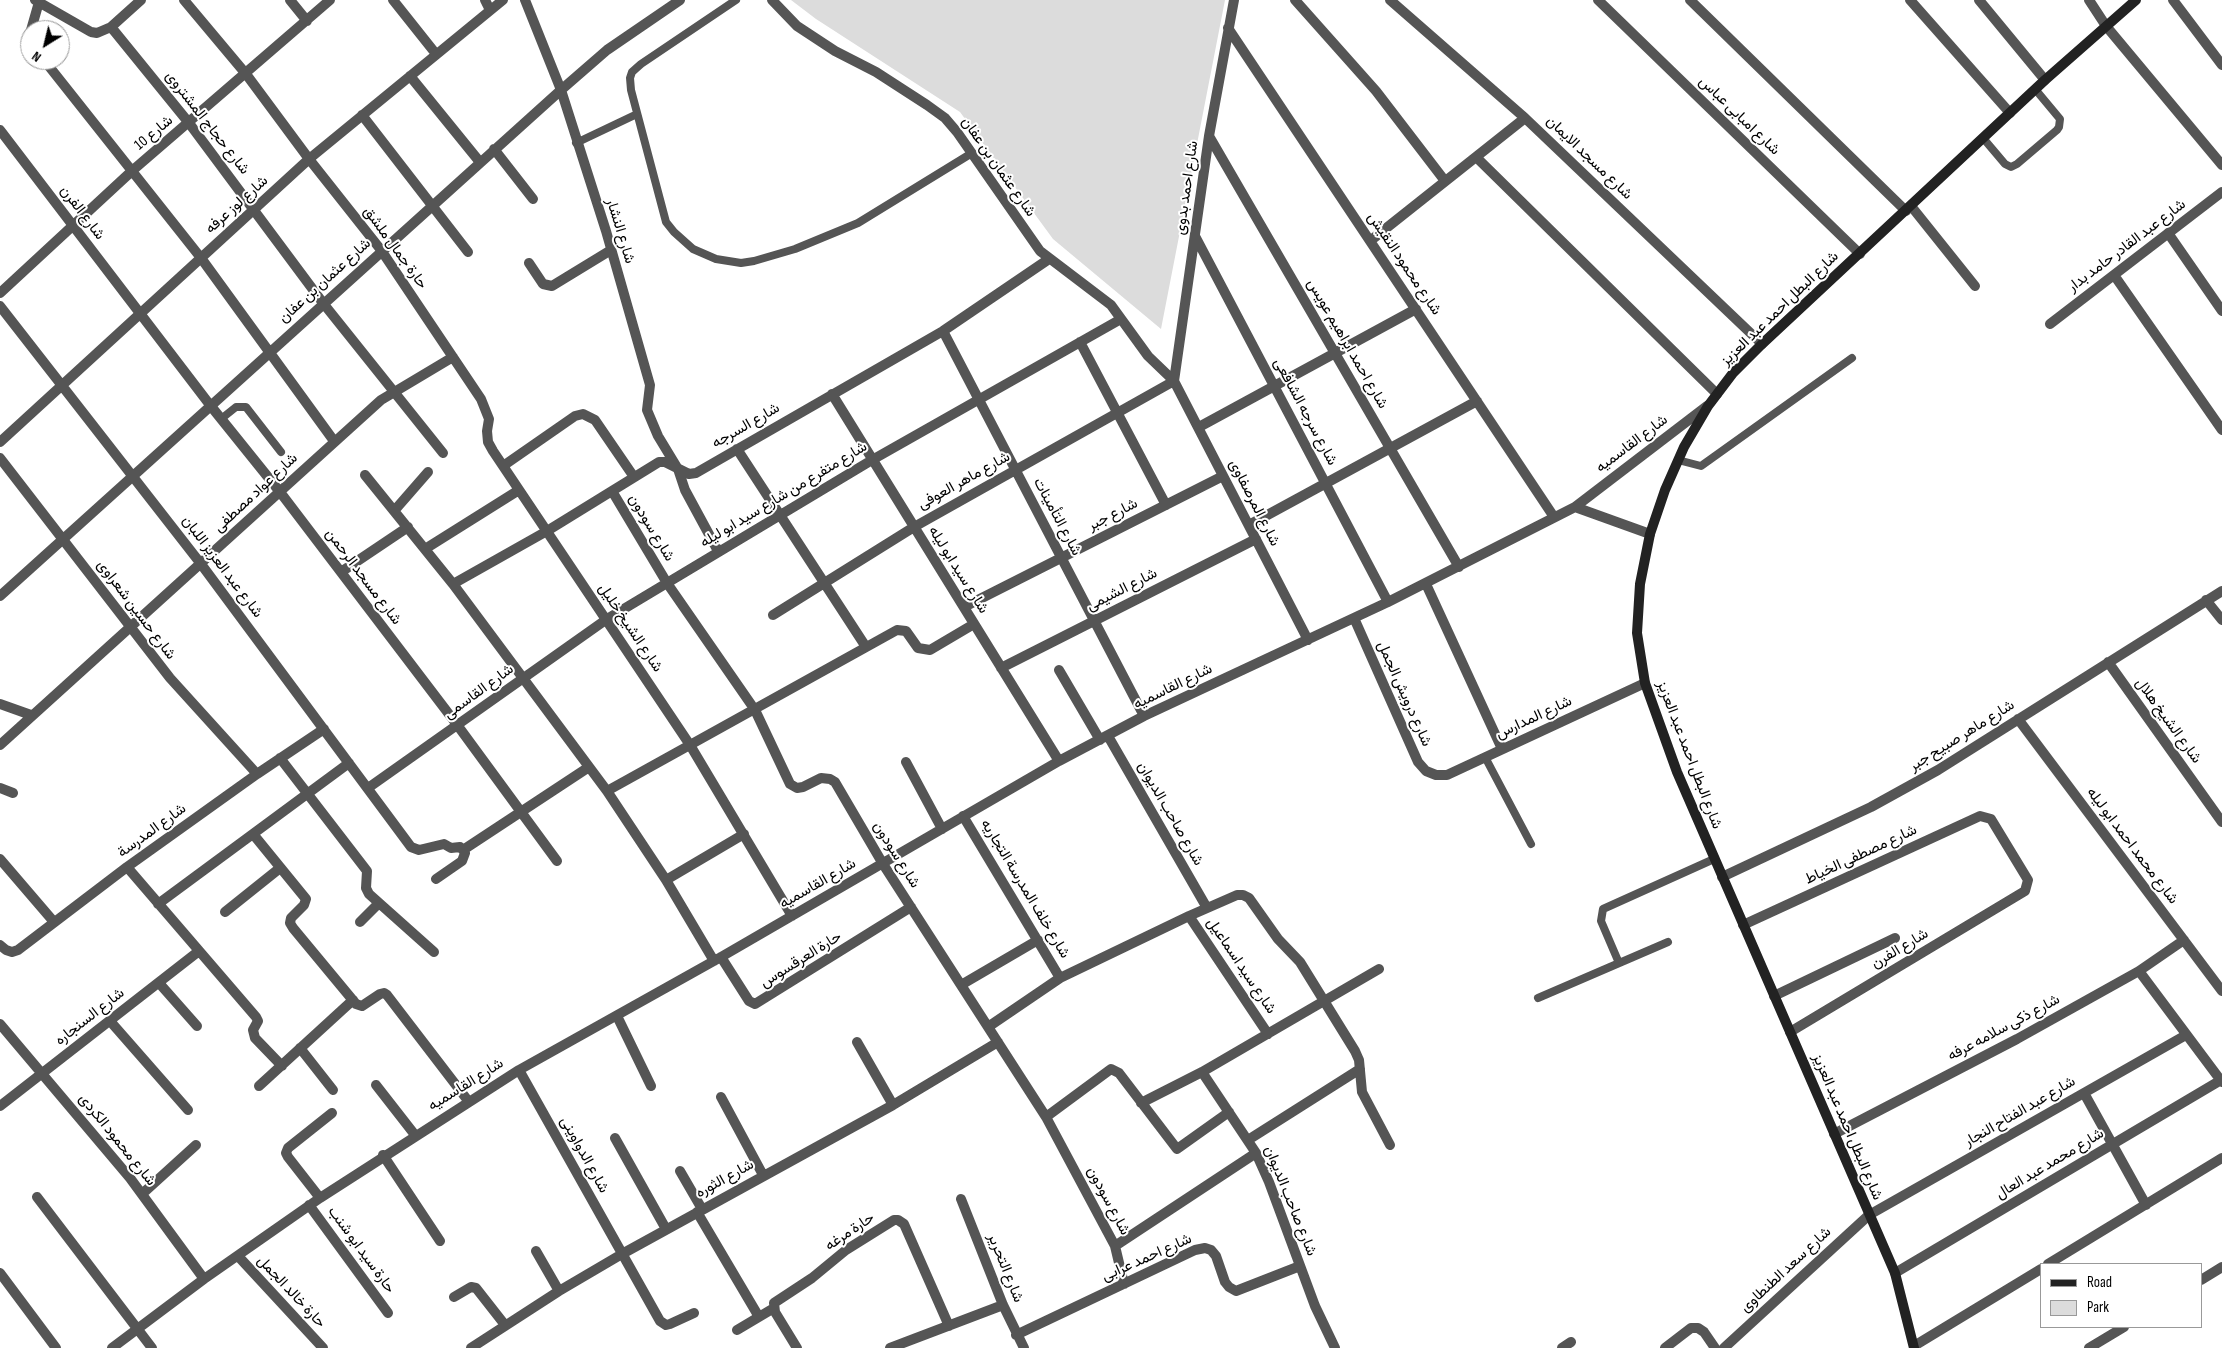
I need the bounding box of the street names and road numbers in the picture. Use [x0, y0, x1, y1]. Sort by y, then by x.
street label: شارع حجاج المشتروى [161, 68, 253, 178]
street label: شارع امبابى عباس [1695, 73, 1783, 159]
street label: شارع 10 [131, 112, 177, 154]
street label: شارع مسجد الايمان [1542, 112, 1636, 204]
street label: شارع عثمان بن عفان [957, 114, 1039, 220]
street label: شارع احمد بدوى [1171, 140, 1203, 236]
street label: شارع لوز عرفه [202, 172, 272, 238]
street label: شارع الفرن [56, 182, 108, 244]
street label: شارع النشار [602, 196, 638, 266]
street label: شارع عبد القادر حامد بدار [2064, 196, 2190, 296]
street label: حارة جمال ملشق [359, 203, 431, 293]
street label: شارع محمود النقيش [1363, 209, 1445, 319]
street label: شارع عثمان بن عفان [275, 235, 375, 327]
street label: شارع البطل احمد عبد العزيز [1717, 248, 1843, 370]
street label: شارع احمد ابراهيم عويس [1303, 276, 1391, 412]
street label: شارع سرجه الشافعى [1269, 355, 1341, 469]
street label: شارع السرجه [709, 399, 783, 453]
street label: شارع القاسميه [1592, 411, 1672, 477]
street label: شارع متفرع من شارع سيد ابو ليله [697, 438, 871, 552]
street label: شارع ماهر العوفى [915, 448, 1013, 514]
street label: شارع عواد مصطفى [210, 449, 302, 537]
street label: شارع المرصفاوى [1224, 457, 1284, 549]
street label: شارع التأمينات [1029, 475, 1085, 559]
street label: شارع سودون [624, 491, 678, 565]
street label: شارع جبر [1085, 495, 1141, 535]
street label: شارع عبد العزيز اللبان [178, 512, 266, 622]
street label: شارع سيد ابو ليله [924, 523, 992, 617]
street label: شارع مسجد الرحمن [321, 525, 405, 629]
street label: شارع حسين شعراوى [93, 557, 179, 663]
street label: شارع الشيمى [1084, 564, 1160, 616]
street label: شارع الشيخ خليل [594, 580, 666, 676]
street label: شارع درويش الجمل [1373, 638, 1435, 750]
street label: شارع القاسميه [1131, 660, 1215, 714]
street label: شارع القاسمى [440, 661, 518, 723]
street label: شارع الشيخ هلال [2131, 675, 2205, 767]
street label: شارع البطل احمد عبد العزيز [1652, 678, 1726, 832]
street label: شارع المدارس [1493, 692, 1575, 744]
street label: شارع ماهر صبيح جبر [1906, 696, 2018, 776]
street label: شارع صاحب الديوان [1133, 759, 1207, 869]
street label: شارع محمد احمد ابو ليله [2082, 784, 2182, 908]
street label: شارع المدرسة [114, 800, 190, 862]
street label: شارع خلف المدرسة التجاريه [976, 816, 1074, 962]
street label: شارع سودون [868, 818, 924, 892]
street label: شارع مصطفى الخياط [1802, 821, 1920, 889]
street label: شارع القاسميه [777, 855, 859, 913]
street label: شارع سيد اسماعيل [1202, 915, 1280, 1017]
street label: شارع الفرن [1868, 925, 1932, 973]
street label: حارة العرقسوس [757, 928, 845, 992]
street label: شارع السنجاره [52, 984, 128, 1050]
street label: شارع ذكى سلامه عرفه [1945, 991, 2063, 1065]
street label: شارع البطل احمد عبد العزيز [1808, 1051, 1886, 1203]
street label: شارع القاسميه [425, 1055, 507, 1115]
street label: شارع عبد الفتاح النجار [1961, 1073, 2079, 1151]
street label: شارع محمود الكردى [74, 1090, 160, 1190]
street label: شارع الدواوينى [556, 1114, 612, 1196]
street label: شارع محمد عبد العال [1993, 1125, 2107, 1203]
street label: شارع صاحب الديوان [1260, 1143, 1320, 1259]
street label: شارع الثوره [693, 1156, 757, 1202]
street label: شارع سودون [1082, 1164, 1134, 1238]
street label: حارة سيد ابو شنب [324, 1203, 398, 1297]
street label: حارة مرغه [822, 1209, 878, 1255]
street label: شارع سعد الطنطاوى [1737, 1223, 1835, 1317]
street label: شارع احمد عرابى [1099, 1230, 1195, 1286]
street label: شارع التحرير [983, 1231, 1027, 1305]
street label: حارة خالد الجمل [253, 1252, 329, 1332]

